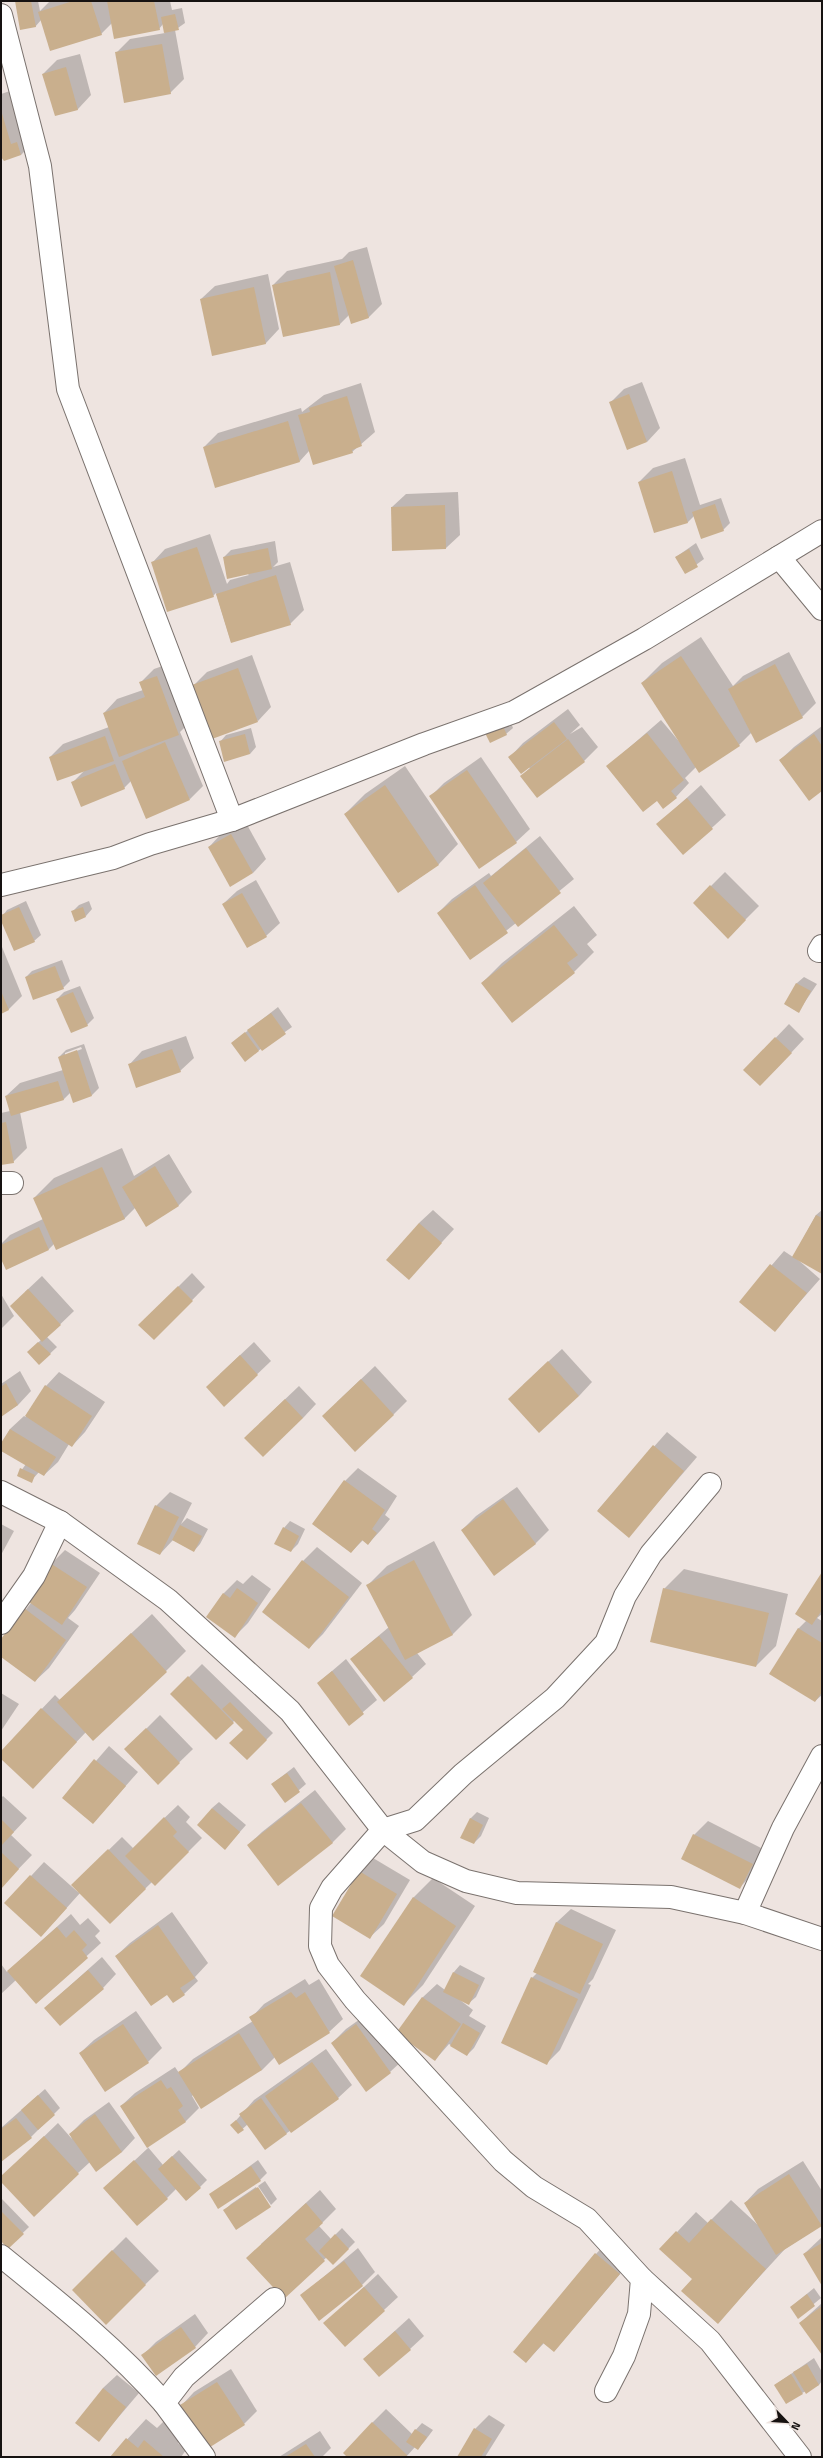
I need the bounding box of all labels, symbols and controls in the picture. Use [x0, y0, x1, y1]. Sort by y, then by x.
north arrow [767, 2402, 807, 2442]
text: N [787, 2419, 805, 2433]

